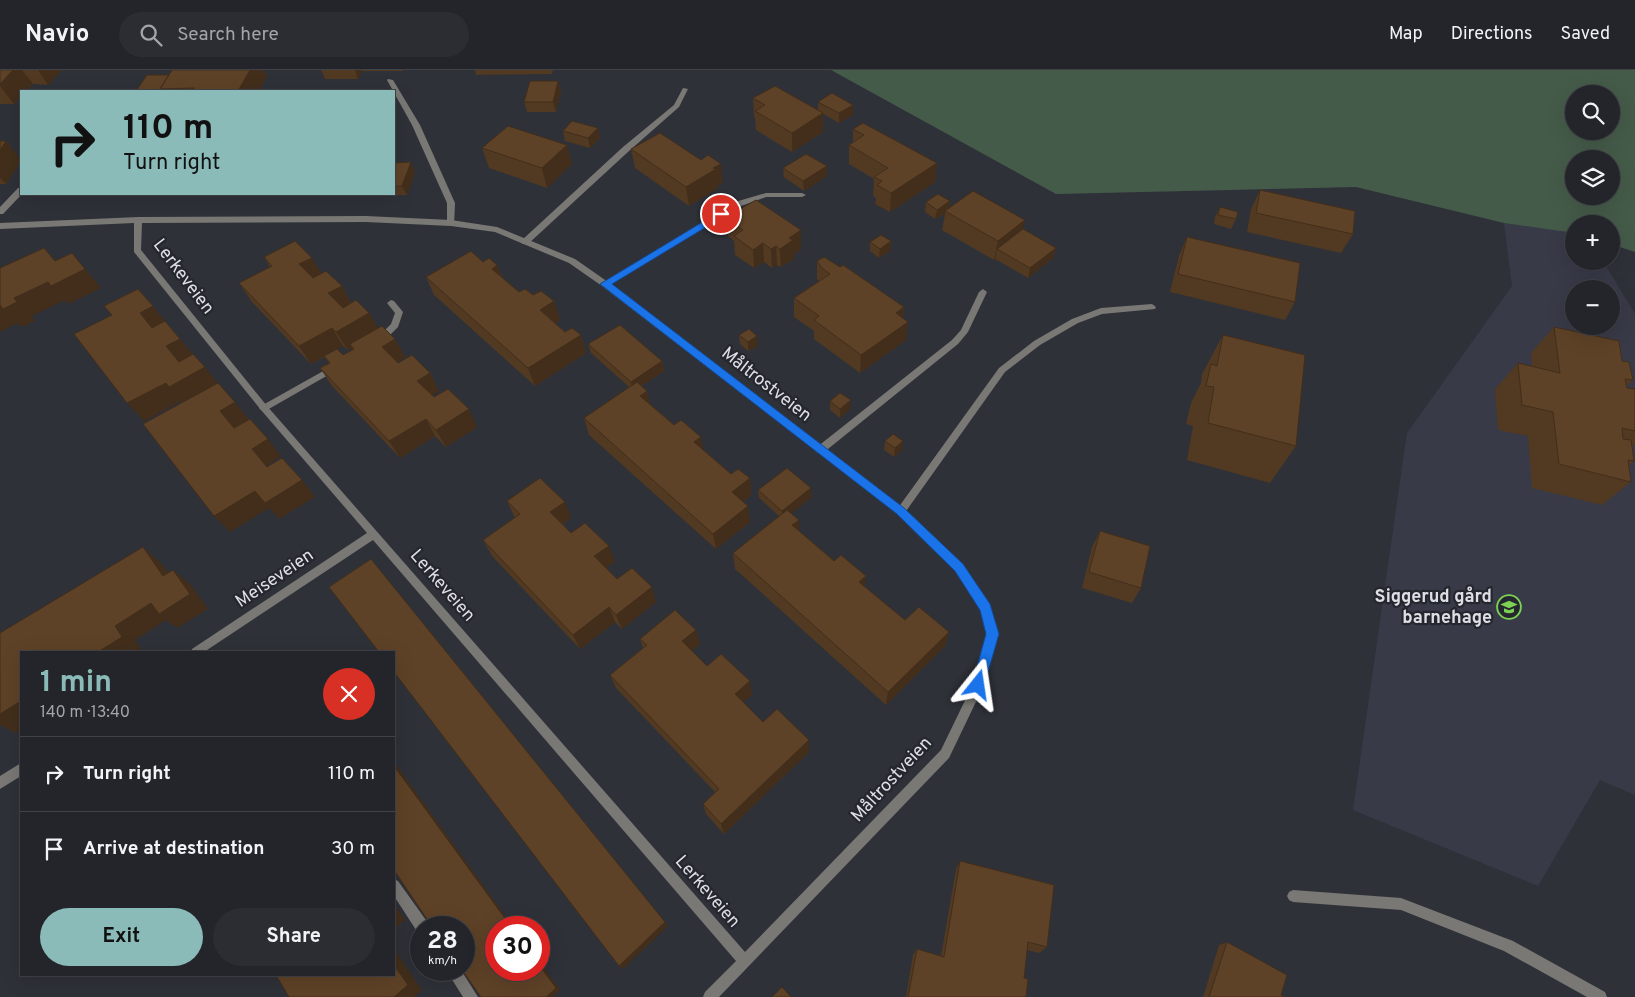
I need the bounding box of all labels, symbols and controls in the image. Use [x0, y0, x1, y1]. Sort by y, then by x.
search box [119, 12, 469, 57]
text: Navio [25, 20, 89, 50]
icon: search [137, 21, 165, 49]
text: Search here [177, 23, 279, 47]
text: Map [1389, 23, 1423, 46]
text: Directions [1451, 23, 1533, 46]
text: Saved [1561, 23, 1610, 46]
map controls [1565, 85, 1620, 335]
button: search [1565, 85, 1620, 140]
text: 110 m [123, 107, 213, 151]
icon: right [40, 110, 105, 175]
text: Turn right [123, 150, 220, 177]
button: layers [1565, 150, 1620, 205]
pin [700, 193, 742, 235]
icon: arrive [707, 200, 735, 228]
button: + [1565, 215, 1620, 270]
street label: Lerkeveien [147, 235, 219, 319]
button: − [1565, 280, 1620, 335]
street label: Måltrostveien [716, 342, 816, 428]
street label: Meiseveien [231, 544, 319, 614]
street label: Lerkeveien [404, 545, 480, 627]
place label: Siggerud gård barnehage [1375, 586, 1492, 630]
school or university icon: Siggerud gård barnehage [1496, 594, 1522, 620]
position arrow [951, 658, 1003, 710]
text: 1 min [40, 665, 112, 702]
button: close [323, 668, 375, 720]
text: 140 m · 13:40 [40, 703, 130, 723]
street label: Måltrostveien [847, 732, 937, 828]
icon: right [40, 760, 68, 788]
text: Turn right [83, 762, 171, 786]
text: 110 m [328, 762, 375, 786]
icon: arrive [40, 835, 68, 863]
text: Arrive at destination [83, 837, 264, 861]
text: 30 m [331, 837, 375, 861]
street label: Lerkeveien [669, 851, 745, 933]
button: Exit [40, 908, 203, 966]
button: Share [213, 908, 375, 966]
speed limit sign: 30 [485, 916, 550, 981]
text: 28 [427, 926, 458, 958]
text: km/h [428, 953, 457, 969]

